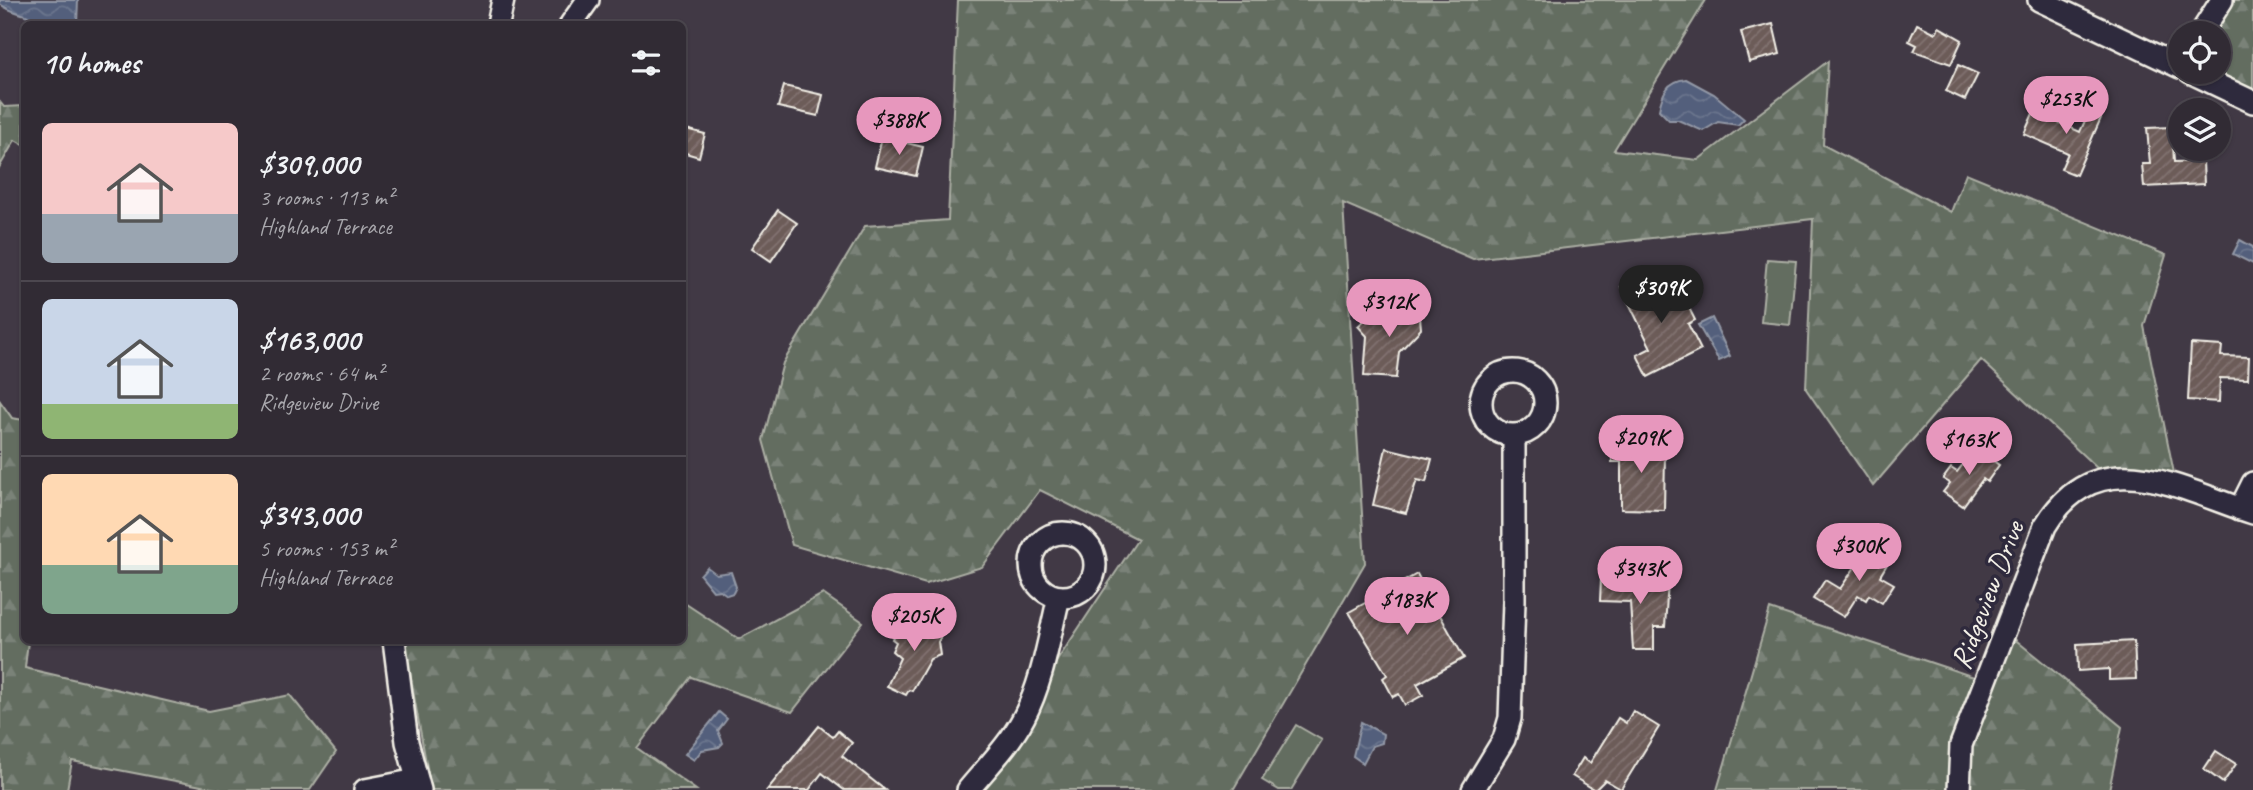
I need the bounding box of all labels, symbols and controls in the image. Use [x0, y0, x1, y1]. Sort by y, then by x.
map controls [2168, 21, 2231, 161]
button: locate [2168, 21, 2231, 84]
text: 10 homes [42, 44, 140, 82]
icon: filters [627, 44, 665, 82]
pin: $253K [2017, 76, 2115, 136]
text: $253K [2040, 84, 2092, 113]
pin: $388K [850, 97, 948, 157]
button: layers [2168, 98, 2231, 161]
text: $388K [872, 105, 926, 134]
text: $309,000 [259, 145, 359, 183]
icon: home [98, 151, 182, 235]
text: 3 rooms · 113 m² [259, 183, 394, 212]
text: Highland Terrace [259, 212, 392, 241]
pin: $309K [1612, 266, 1710, 325]
text: $309K [1635, 273, 1687, 302]
pin: $312K [1340, 280, 1438, 339]
text: $312K [1362, 287, 1416, 316]
text: $163,000 [259, 321, 360, 359]
icon: home [98, 327, 182, 411]
text: 2 rooms · 64 m² [259, 359, 383, 388]
text: Ridgeview Drive [259, 388, 378, 417]
pin: $209K [1592, 416, 1690, 475]
pin: $163K [1920, 418, 2018, 477]
text: $209K [1615, 423, 1667, 452]
text: $163K [1942, 425, 1996, 454]
text: $343,000 [259, 496, 359, 534]
icon: home [98, 502, 182, 586]
street label: Ridgeview Drive [1941, 514, 2033, 674]
pin: $300K [1810, 524, 1908, 583]
text: $300K [1832, 531, 1886, 560]
text: 5 rooms · 153 m² [259, 534, 394, 563]
pin: $343K [1591, 546, 1689, 606]
text: $343K [1613, 554, 1667, 583]
text: Highland Terrace [259, 563, 392, 592]
pin: $183K [1358, 578, 1456, 637]
text: $183K [1380, 585, 1434, 614]
pin: $205K [865, 594, 963, 653]
text: $205K [888, 601, 940, 630]

